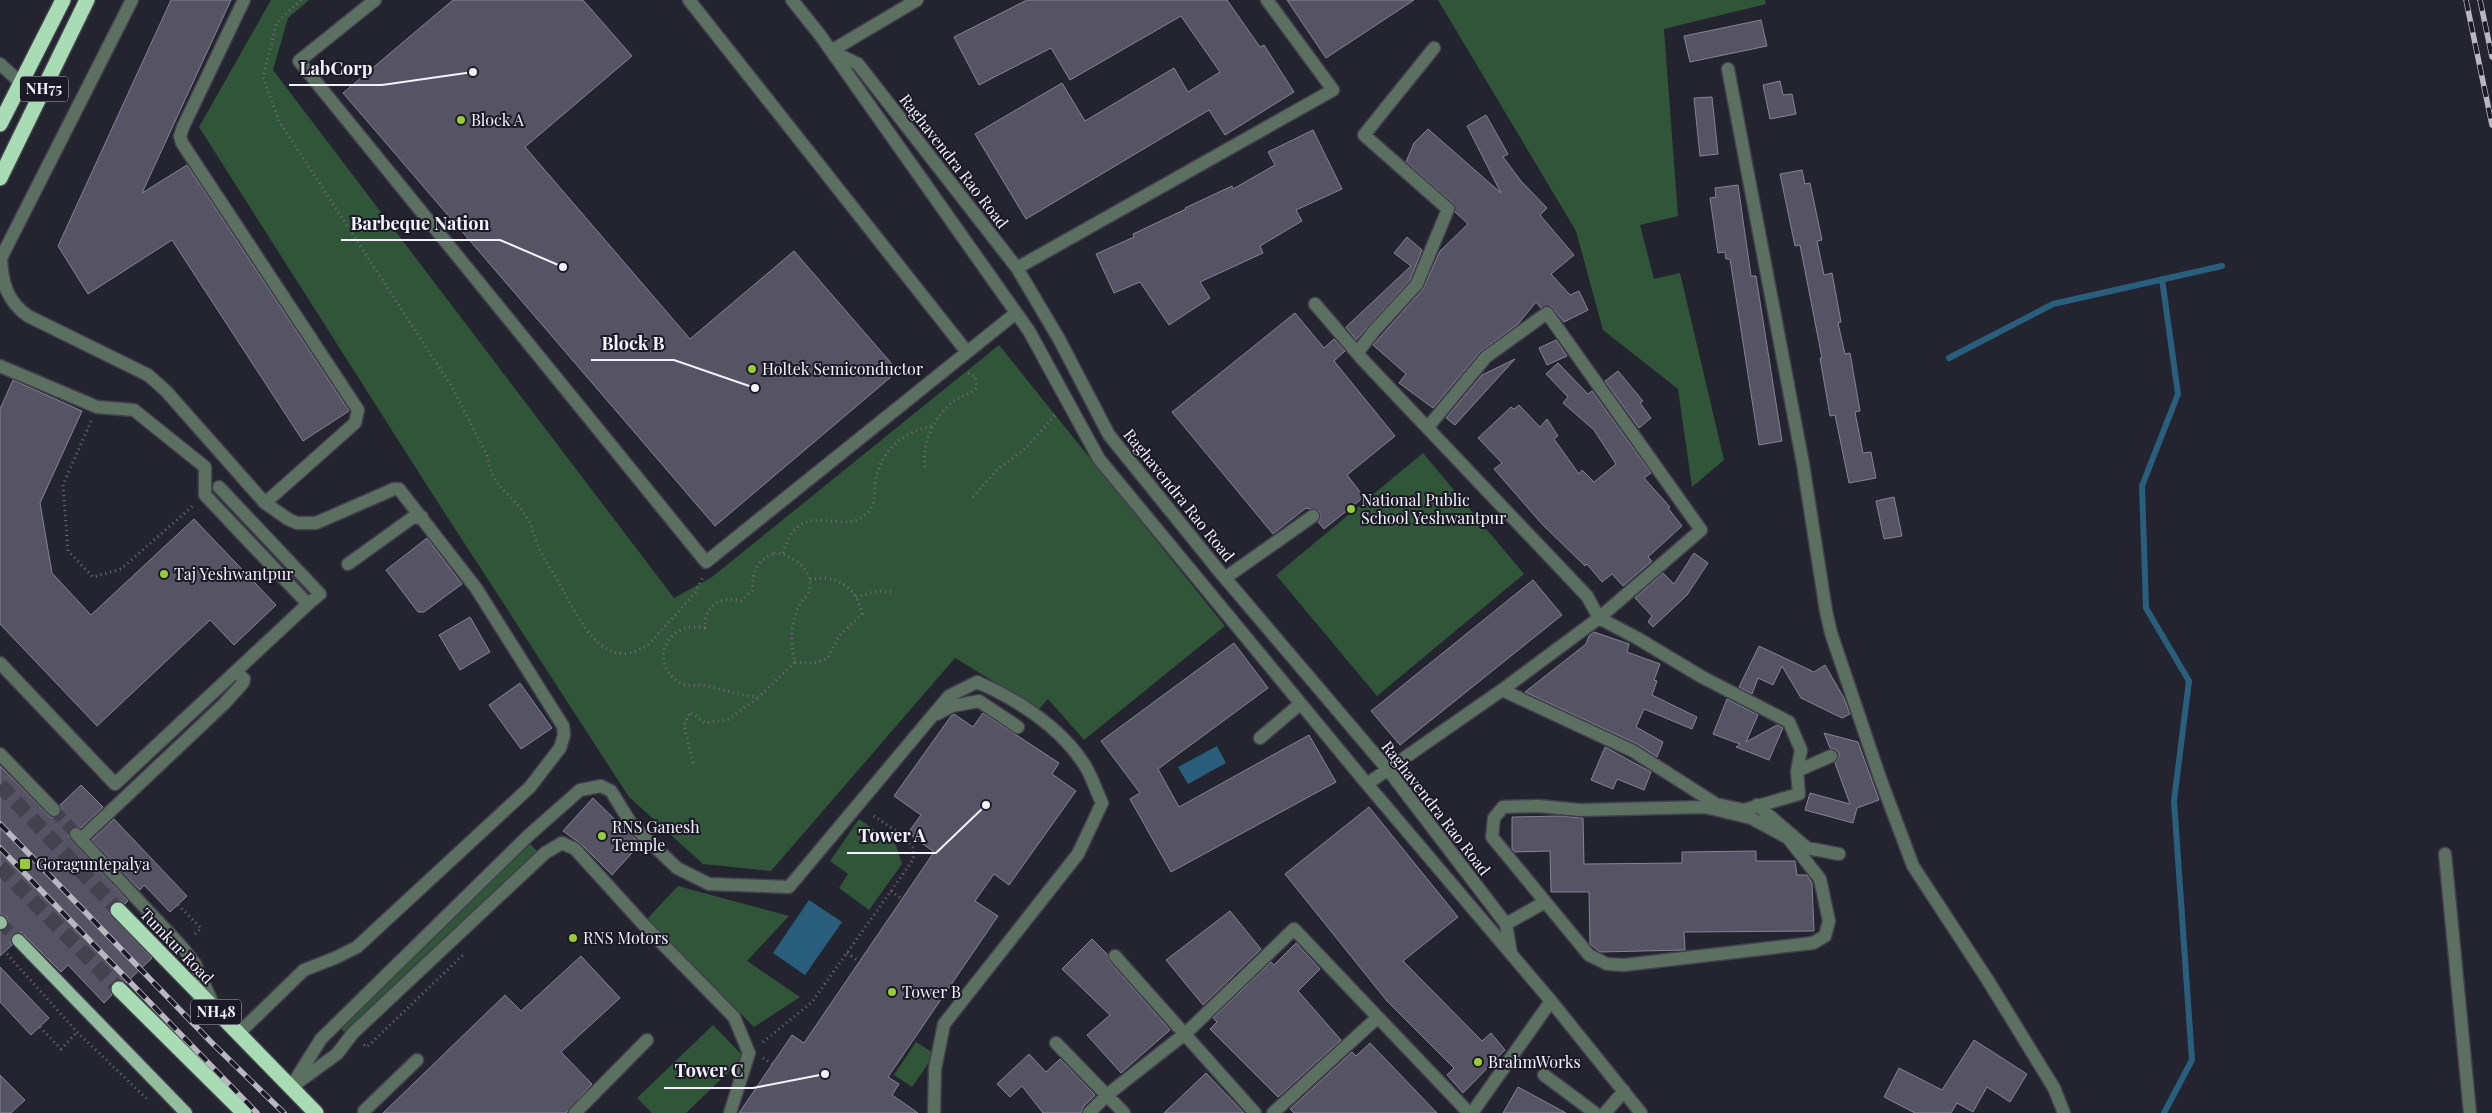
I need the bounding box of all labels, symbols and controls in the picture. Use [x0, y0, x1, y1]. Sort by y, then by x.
callout: LabCorp [289, 52, 382, 85]
text: LabCorp [300, 56, 373, 80]
road number: NH75 [20, 76, 68, 102]
street label: Raghavendra Rao Road [895, 89, 1013, 232]
place label: Block A [471, 109, 525, 130]
marker: Block A [455, 114, 467, 126]
callout: Barbeque Nation [341, 207, 500, 240]
text: Barbeque Nation [351, 211, 489, 235]
callout: Block B [591, 327, 674, 360]
text: Block B [601, 331, 665, 355]
place label: Holtek Semiconductor [762, 358, 923, 379]
marker: Holtek Semiconductor [746, 363, 758, 375]
street label: Raghavendra Rao Road [1119, 424, 1239, 565]
place label: National Public School Yeshwantpur [1361, 489, 1506, 528]
marker: National Public School Yeshwantpur [1345, 503, 1357, 515]
place label: Taj Yeshwantpur [174, 563, 293, 584]
marker: Taj Yeshwantpur [158, 568, 170, 580]
street label: Raghavendra Rao Road [1377, 736, 1495, 879]
place label: RNS Ganesh Temple [612, 816, 700, 855]
callout: Tower A [847, 820, 936, 853]
text: Tower A [858, 823, 927, 847]
marker: RNS Ganesh Temple [596, 830, 608, 842]
place label: Goraguntepalya [36, 853, 150, 874]
marker: Goraguntepalya [18, 857, 32, 871]
street label: Tumkur Road [136, 903, 219, 988]
place label: RNS Motors [583, 927, 668, 948]
marker: RNS Motors [567, 932, 579, 944]
place label: Tower B [902, 981, 961, 1002]
marker: Tower B [886, 986, 898, 998]
road number: NH48 [191, 1000, 241, 1024]
place label: BrahmWorks [1488, 1051, 1581, 1072]
callout: Tower C [664, 1055, 753, 1088]
marker: BrahmWorks [1472, 1056, 1484, 1068]
text: Tower C [674, 1058, 744, 1082]

